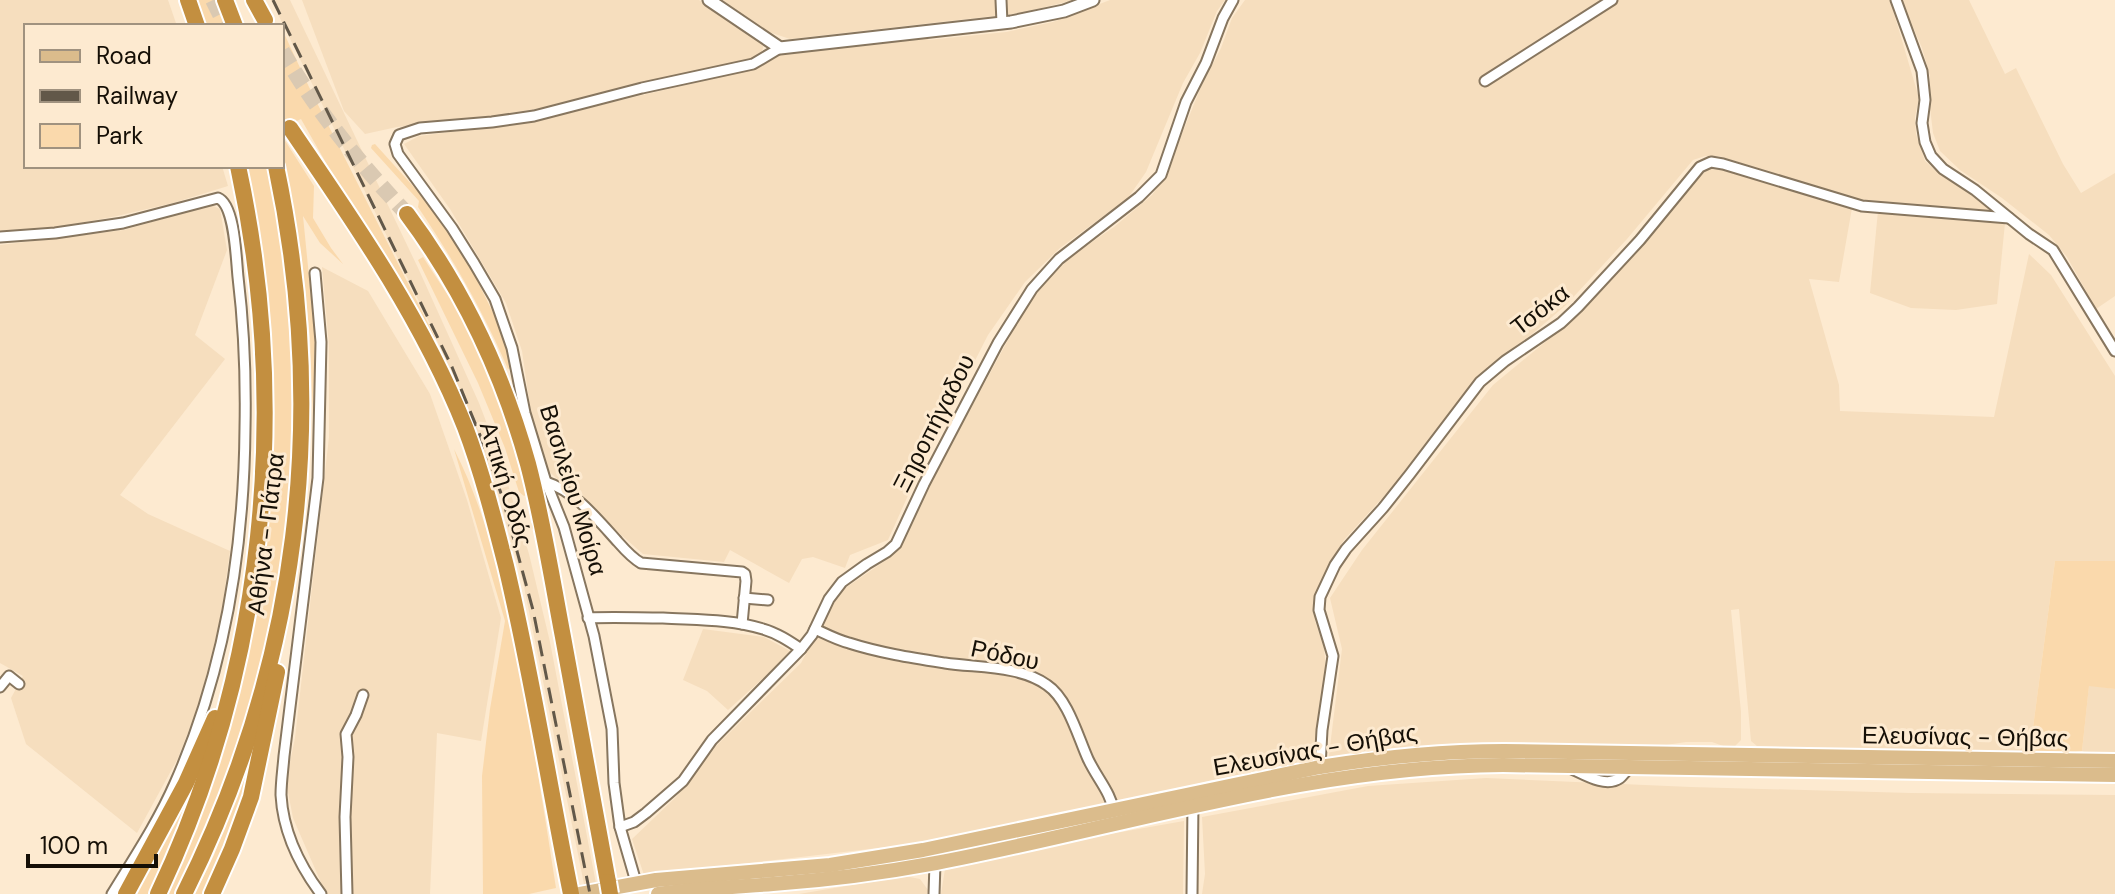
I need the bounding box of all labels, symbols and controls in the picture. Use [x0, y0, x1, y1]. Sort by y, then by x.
legend [24, 24, 284, 168]
text: Road [96, 40, 152, 71]
text: Railway [96, 80, 178, 111]
text: Park [96, 120, 143, 151]
street label: Τσόκα [1504, 277, 1575, 342]
street label: Ξηροπήγαδου [886, 349, 982, 497]
street label: Βασιλείου Μοίρα [533, 401, 614, 579]
street label: Αττική Οδός [473, 418, 540, 550]
street label: Αθήνα - Πάτρα [240, 451, 291, 616]
street label: Ρόδου [968, 632, 1042, 677]
street label: Ελευσίνας - Θήβας [1211, 716, 1419, 783]
street label: Ελευσίνας - Θήβας [1862, 719, 2068, 754]
scale bar [28, 818, 156, 868]
text: 100 m [40, 830, 108, 861]

